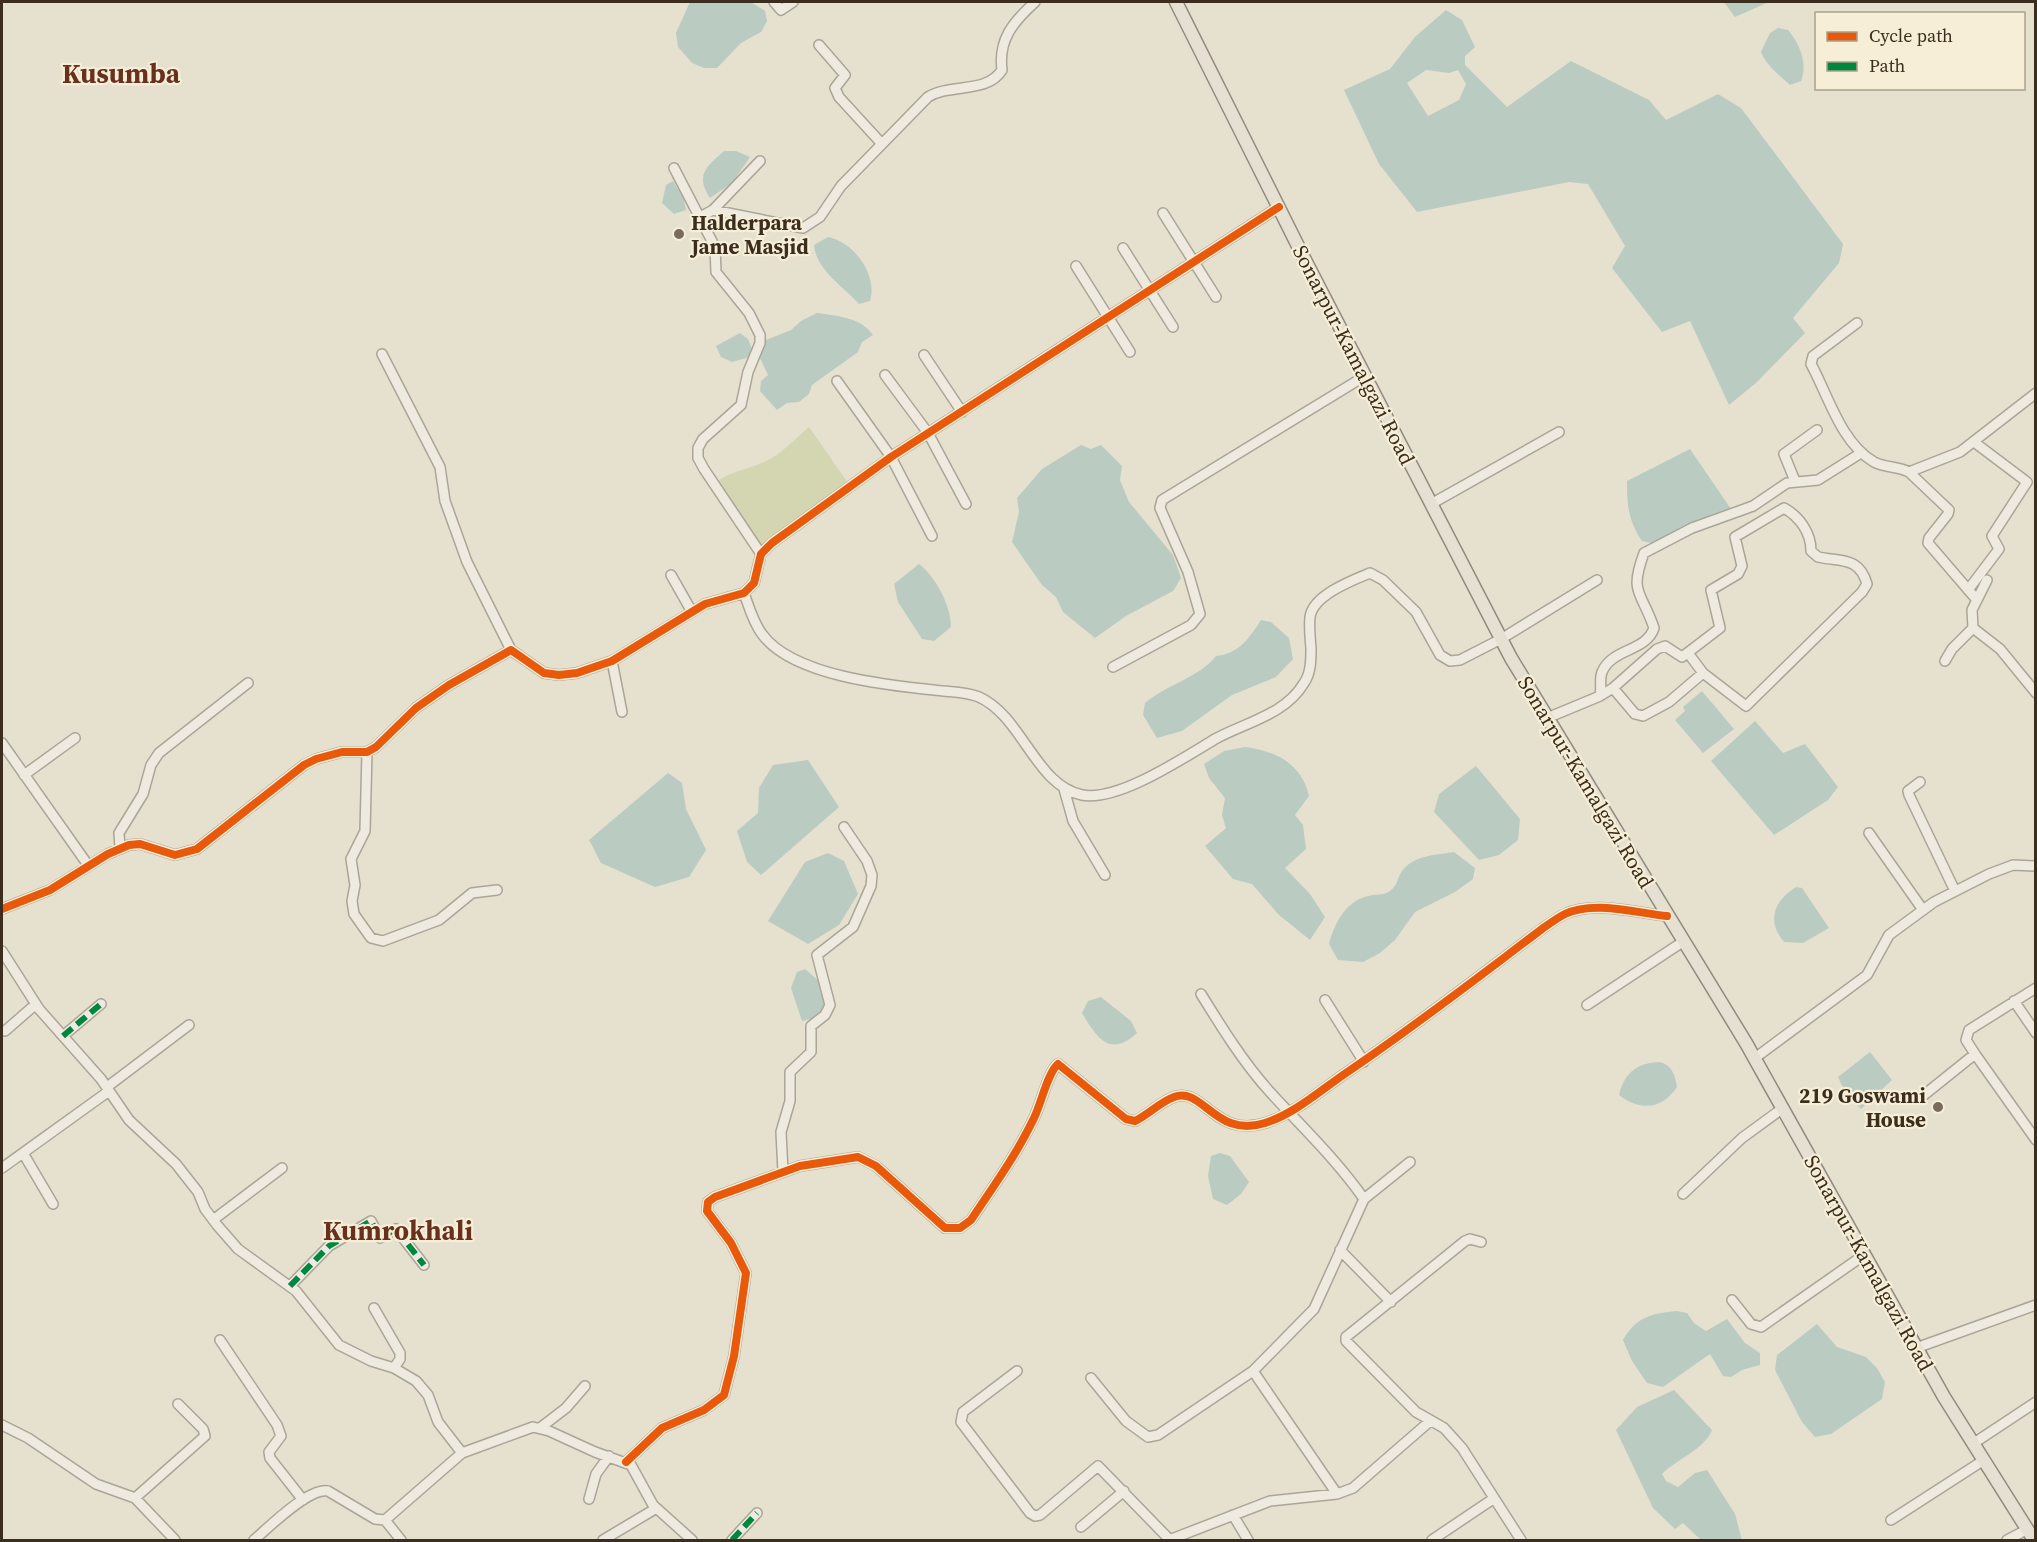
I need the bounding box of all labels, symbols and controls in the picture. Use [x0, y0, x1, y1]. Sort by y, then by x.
legend [1815, 12, 2025, 90]
text: Cycle path [1869, 23, 1953, 48]
text: Path [1869, 53, 1906, 78]
district label: Kusumba [62, 55, 181, 92]
place label: Halderpara Jame Masjid [689, 208, 809, 261]
marker: Halderpara Jame Masjid [672, 227, 686, 241]
street label: Sonarpur-Kamalgazi Road [1286, 240, 1422, 470]
street label: Sonarpur-Kamalgazi Road [1511, 670, 1661, 894]
place label: 219 Goswami House [1799, 1081, 1926, 1134]
marker: 219 Goswami House [1931, 1100, 1945, 1114]
street label: Sonarpur-Kamalgazi Road [1797, 1150, 1941, 1376]
district label: Kumrokhali [323, 1212, 473, 1249]

